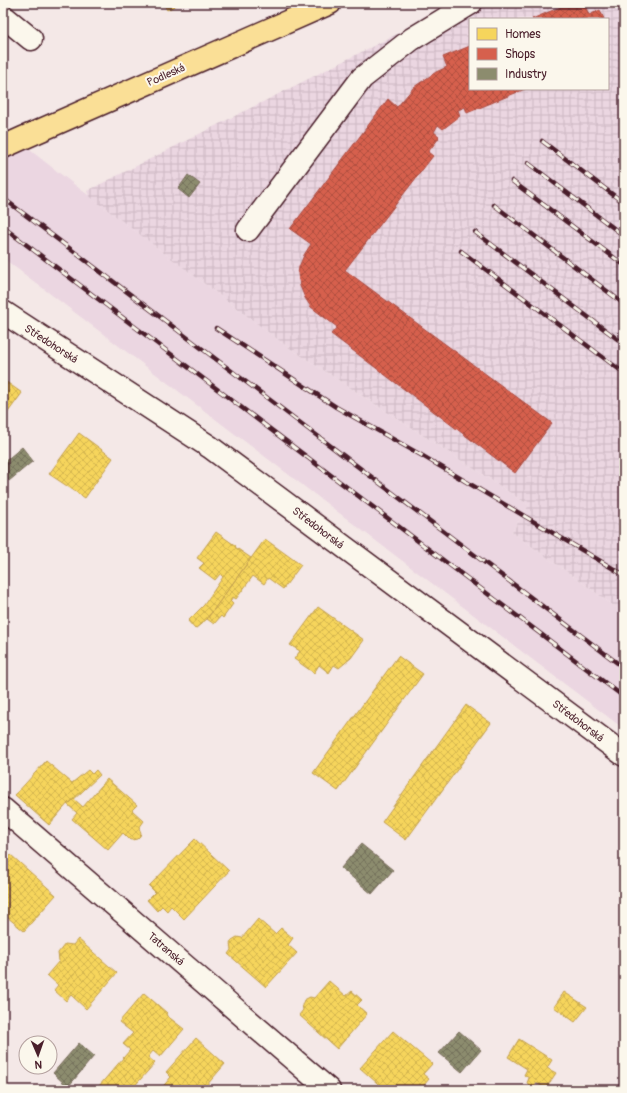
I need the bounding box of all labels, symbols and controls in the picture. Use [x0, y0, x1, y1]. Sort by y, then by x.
legend [469, 18, 609, 90]
text: Homes [505, 27, 541, 42]
text: Shops [505, 47, 536, 62]
street label: Podleská [145, 61, 187, 89]
text: Industry [505, 67, 547, 82]
street label: Středohorská [22, 322, 80, 366]
street label: Středohorská [290, 504, 346, 552]
street label: Středohorská [550, 697, 606, 745]
street label: Tatranská [145, 930, 187, 968]
north arrow [18, 1035, 58, 1075]
text: N [34, 1058, 42, 1071]

